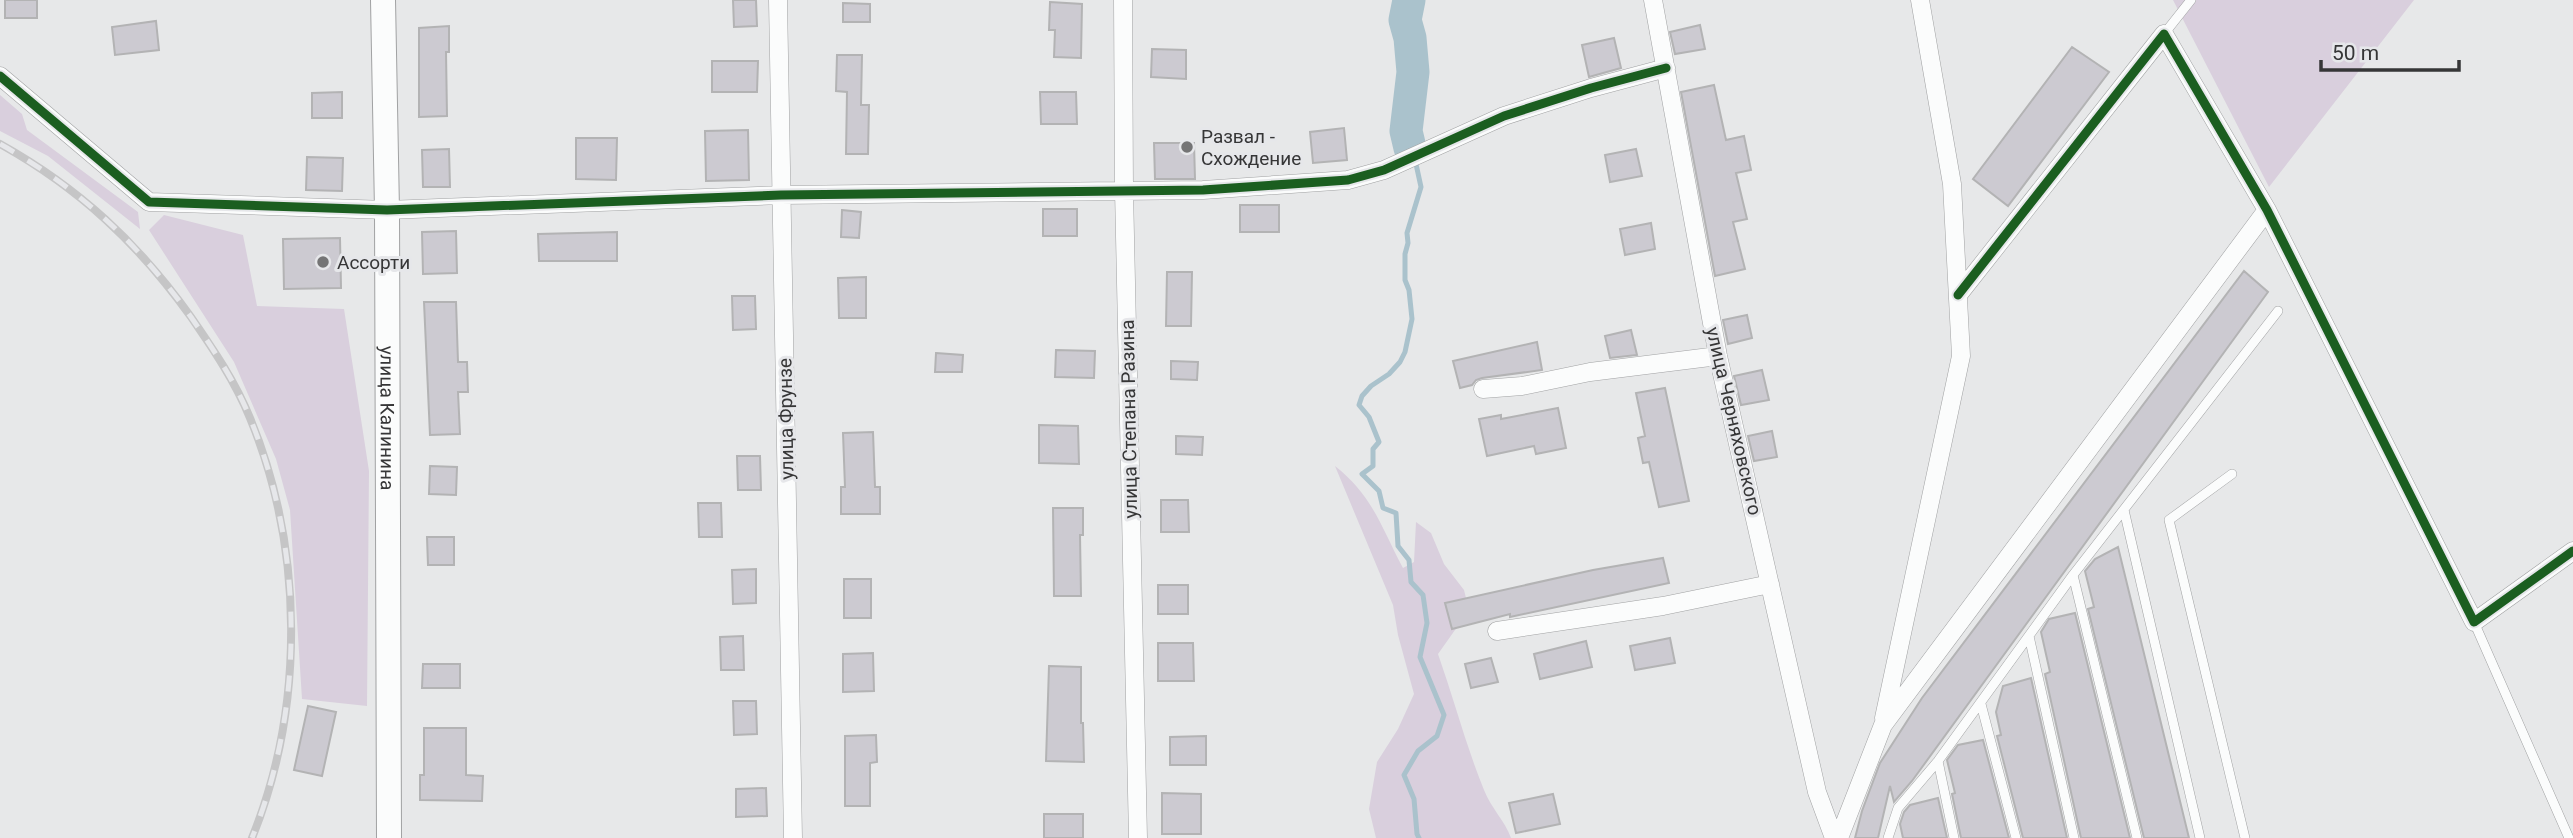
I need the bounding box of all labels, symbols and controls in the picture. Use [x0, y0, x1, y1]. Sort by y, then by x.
scale bar [2321, 28, 2459, 72]
text: 50 m [2332, 41, 2379, 65]
place label: Развал - Схождение [1201, 125, 1301, 170]
marker: Развал - Схождение [1179, 139, 1195, 155]
place label: Ассорти [337, 251, 410, 274]
marker: Ассорти [315, 254, 331, 270]
street label: улица Степана Разина [1116, 319, 1142, 519]
street label: улица Черняховского [1701, 325, 1767, 517]
street label: улица Калинина [376, 346, 399, 490]
street label: улица Фрунзе [773, 358, 799, 480]

